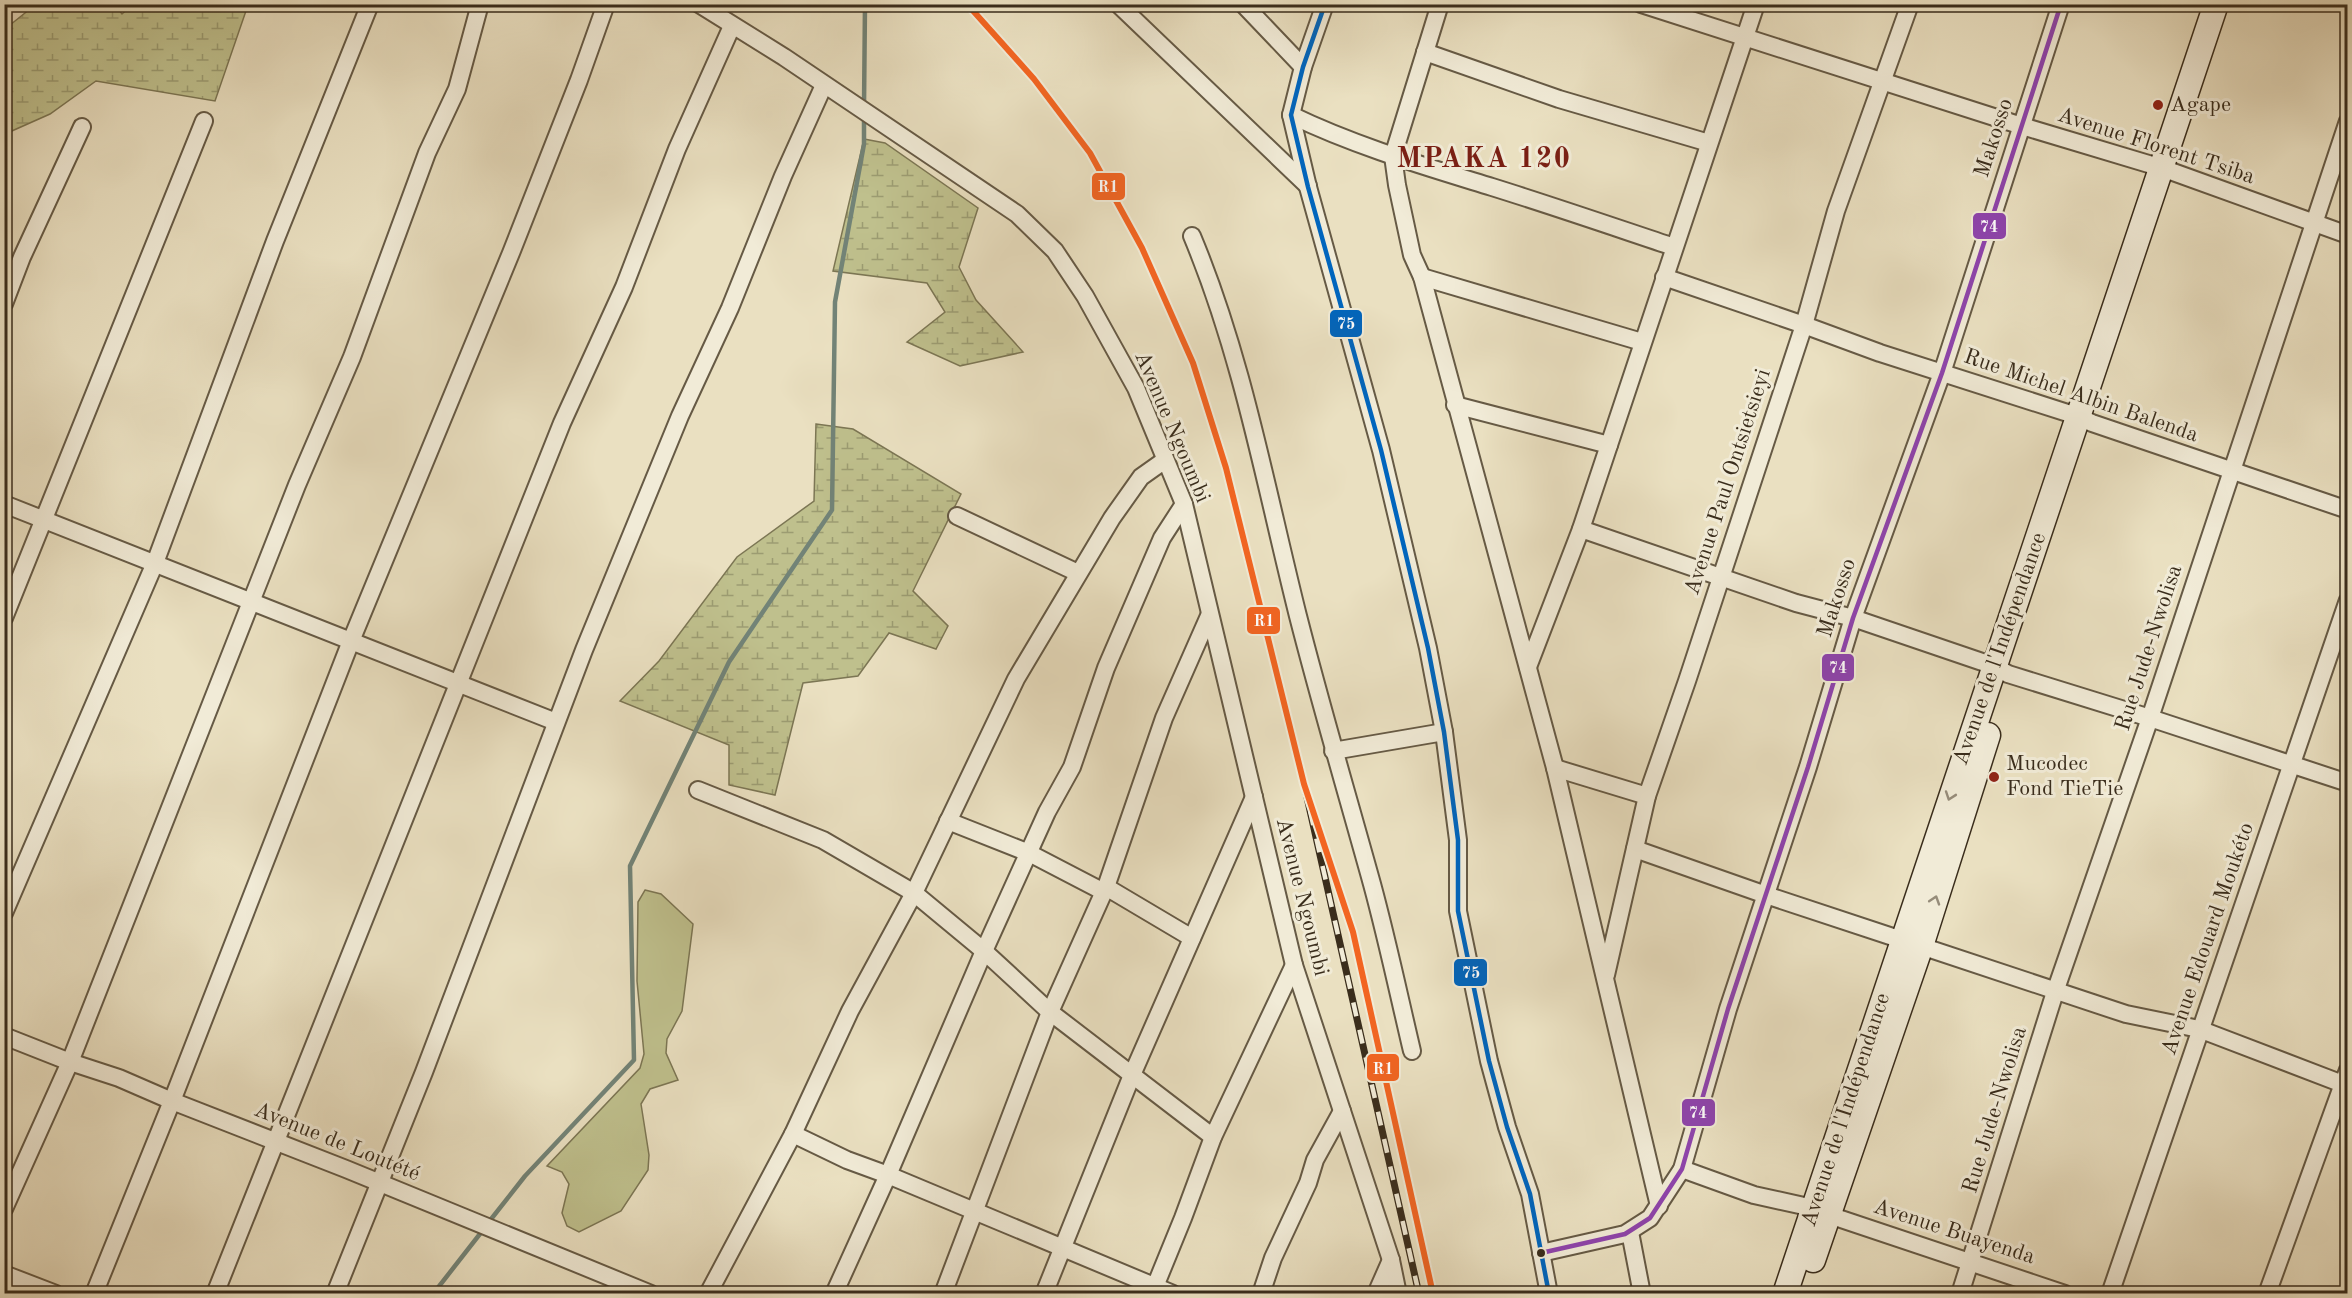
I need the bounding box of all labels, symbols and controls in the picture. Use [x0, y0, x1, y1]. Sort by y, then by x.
place label: Agape [2170, 94, 2231, 116]
street label: Makosso [1971, 96, 2017, 180]
marker: Agape [2151, 98, 2165, 112]
street label: Avenue Florent Tsiba [2055, 104, 2257, 188]
district label: MPAKA 120 [1396, 146, 1572, 174]
line badge: R1 [1091, 172, 1126, 201]
text: R1 [1098, 180, 1118, 196]
line badge: 74 [1972, 212, 2007, 240]
text: 74 [1980, 220, 1998, 236]
line badge: 75 [1329, 309, 1363, 338]
text: 75 [1337, 317, 1355, 333]
street label: Rue Michel Albin Balenda [1961, 346, 2201, 447]
street label: Avenue Ngoumbi [1130, 348, 1214, 506]
street label: Avenue Paul Ontsietsieyi [1681, 366, 1775, 598]
street label: Avenue de l'Indépendance [1950, 530, 2050, 768]
street label: Makosso [1814, 556, 1860, 640]
street label: Rue Jude-Nwolisa [2112, 562, 2186, 734]
line badge: R1 [1246, 606, 1281, 635]
text: R1 [1254, 614, 1274, 630]
line badge: 74 [1821, 653, 1855, 682]
text: 74 [1829, 661, 1847, 677]
place label: Mucodec Fond TieTie [2006, 753, 2123, 800]
marker: Mucodec Fond TieTie [1987, 770, 2001, 784]
one-way arrow [1945, 791, 1957, 801]
street label: Avenue Ngoumbi [1272, 816, 1332, 978]
street label: Avenue Edouard Moukéto [2158, 820, 2258, 1058]
one-way arrow [1928, 895, 1941, 906]
line badge: 75 [1453, 958, 1488, 987]
text: 75 [1462, 966, 1480, 982]
street label: Avenue de l'Indépendance [1798, 990, 1894, 1230]
street label: Rue Jude-Nwolisa [1959, 1024, 2031, 1196]
line badge: R1 [1366, 1053, 1400, 1082]
text: R1 [1373, 1062, 1393, 1078]
line badge: 74 [1681, 1098, 1716, 1127]
street label: Avenue de Loutété [251, 1099, 423, 1185]
text: 74 [1689, 1106, 1707, 1122]
street label: Avenue Buayenda [1871, 1196, 2038, 1269]
unlabelled marker [1535, 1247, 1547, 1259]

